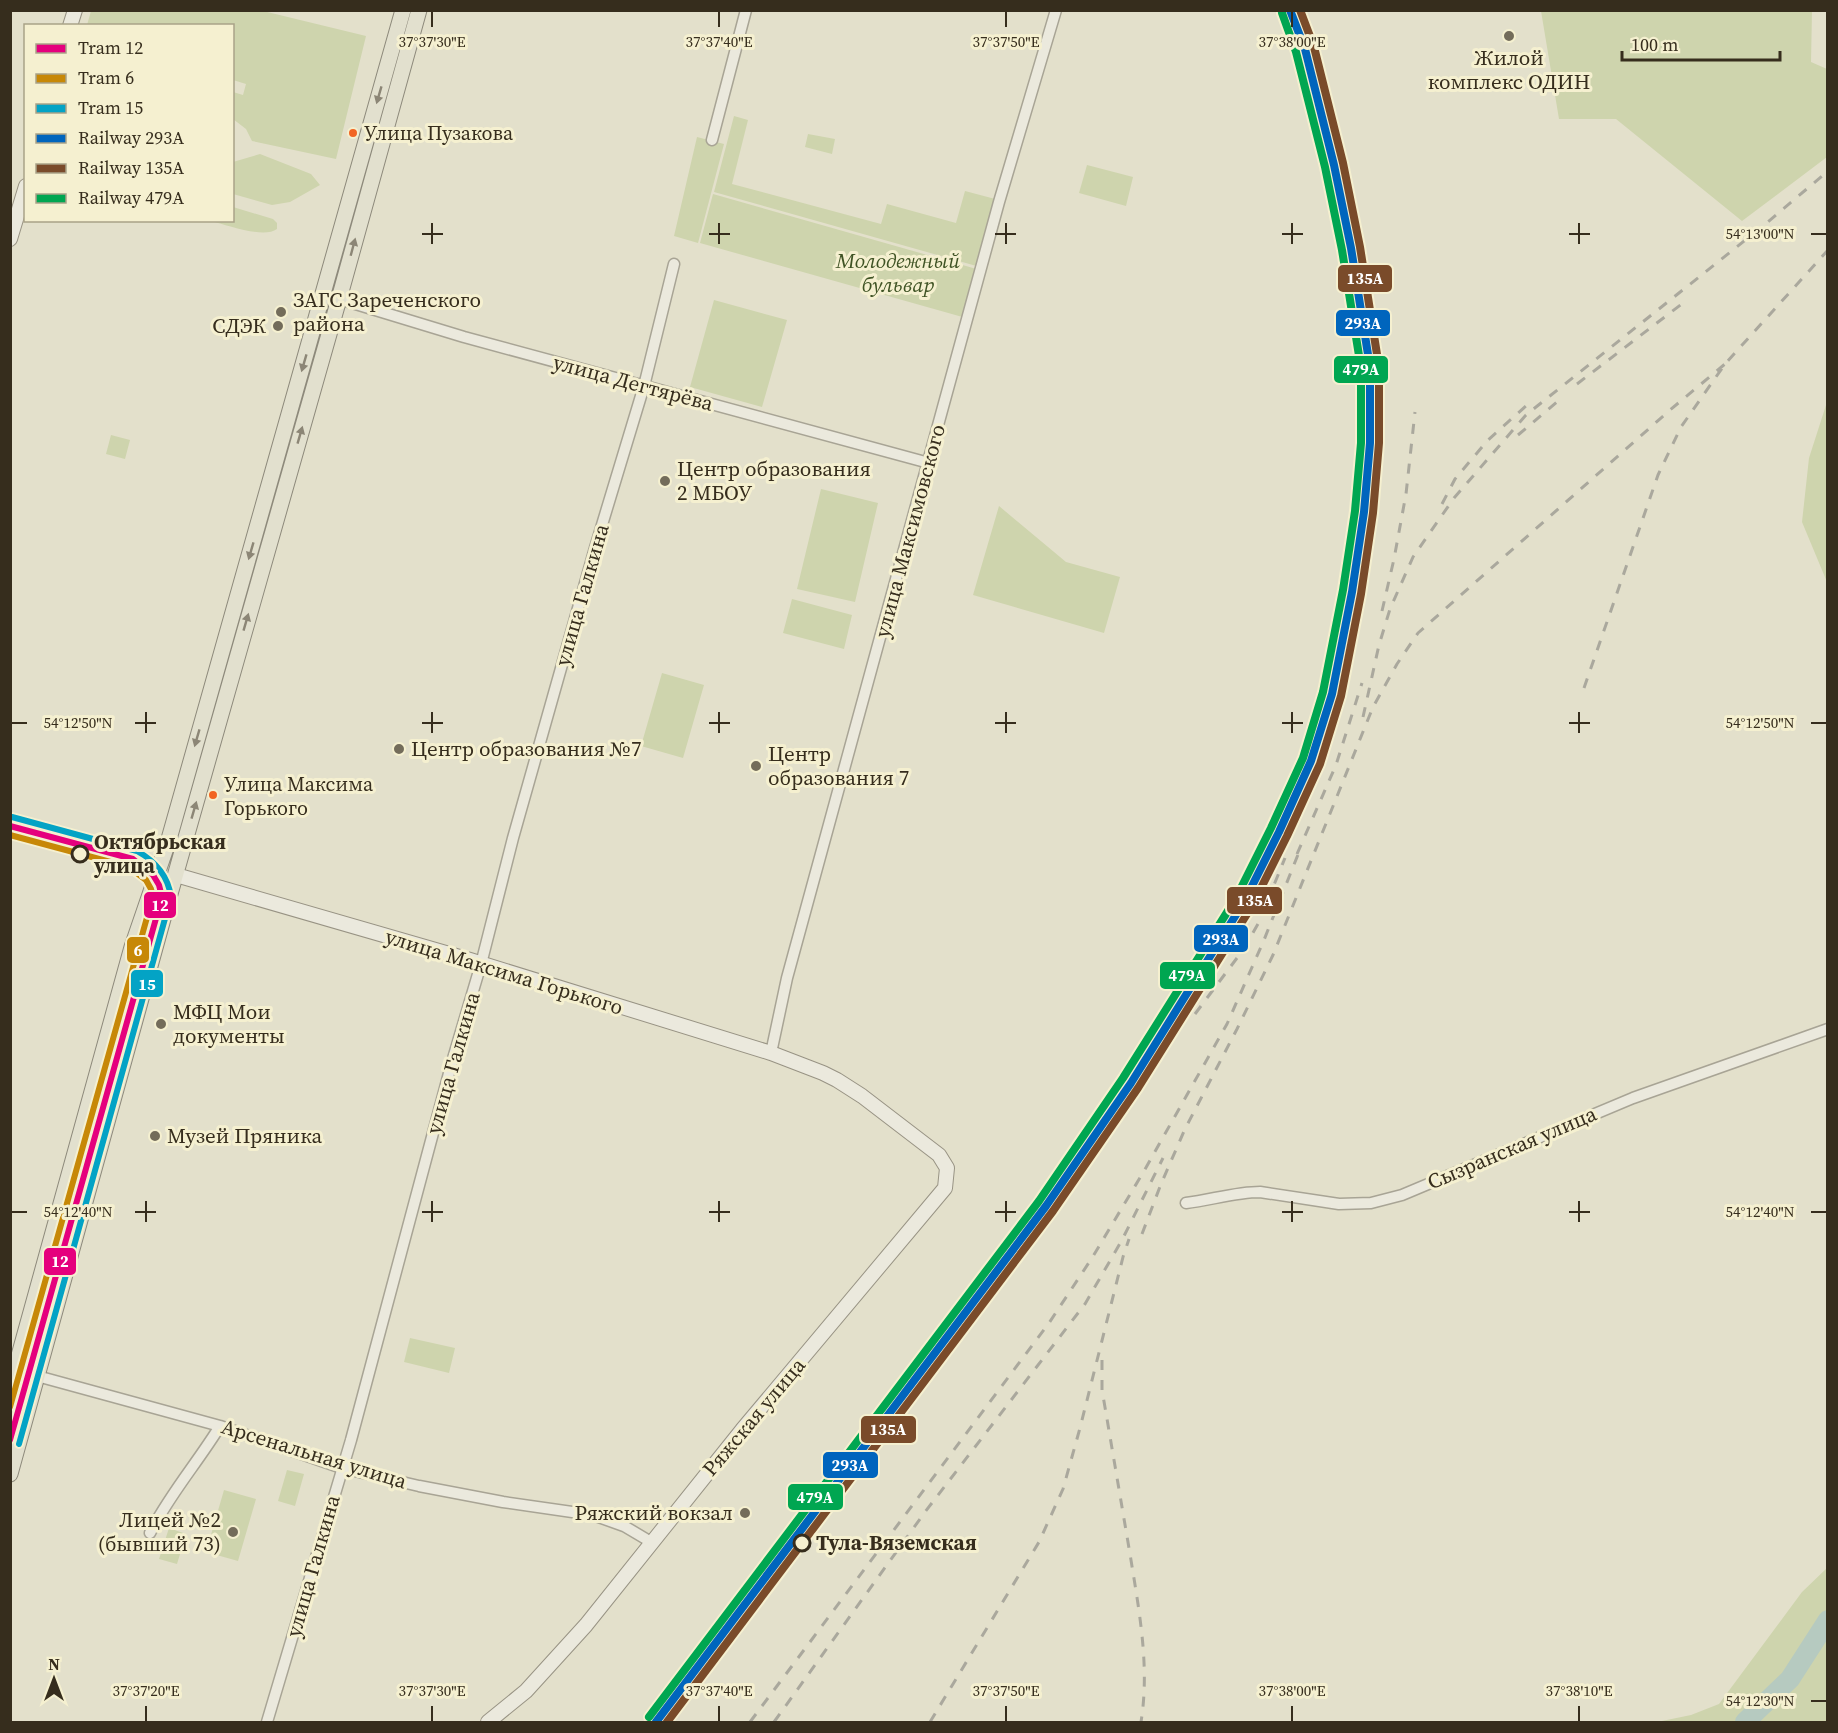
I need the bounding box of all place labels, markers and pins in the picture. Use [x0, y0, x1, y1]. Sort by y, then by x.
marker: Жилой комплекс ОДИН [1502, 29, 1516, 43]
place label: Жилой комплекс ОДИН [1428, 43, 1590, 96]
place label: Улица Пузакова [364, 119, 514, 147]
marker: Улица Пузакова [347, 127, 359, 139]
place label: ЗАГС Зареченского района [293, 285, 481, 338]
marker: ЗАГС Зареченского района [274, 305, 288, 319]
place label: СДЭК [212, 311, 266, 340]
marker: СДЭК [271, 319, 285, 333]
place label: Центр образования 2 МБОУ [677, 454, 871, 507]
marker: Центр образования 2 МБОУ [658, 474, 672, 488]
place label: Центр образования №7 [411, 734, 641, 763]
place label: Центр образования 7 [768, 739, 909, 792]
marker: Центр образования №7 [392, 742, 406, 756]
marker: Центр образования 7 [749, 759, 763, 773]
place label: Улица Максима Горького [224, 770, 374, 822]
marker: Улица Максима Горького [207, 789, 219, 801]
place label: Октябрьская улица [93, 827, 226, 880]
marker: Октябрьская улица [71, 845, 89, 863]
place label: МФЦ Мои документы [173, 997, 285, 1050]
marker: МФЦ Мои документы [154, 1017, 168, 1031]
place label: Музей Пряника [167, 1121, 322, 1150]
marker: Музей Пряника [148, 1129, 162, 1143]
place label: Ряжский вокзал [575, 1498, 733, 1527]
place label: Лицей №2 (бывший 73) [98, 1505, 221, 1558]
marker: Ряжский вокзал [738, 1506, 752, 1520]
marker: Лицей №2 (бывший 73) [226, 1525, 240, 1539]
place label: Тула-Вяземская [816, 1528, 977, 1557]
marker: Тула-Вяземская [793, 1534, 811, 1552]

